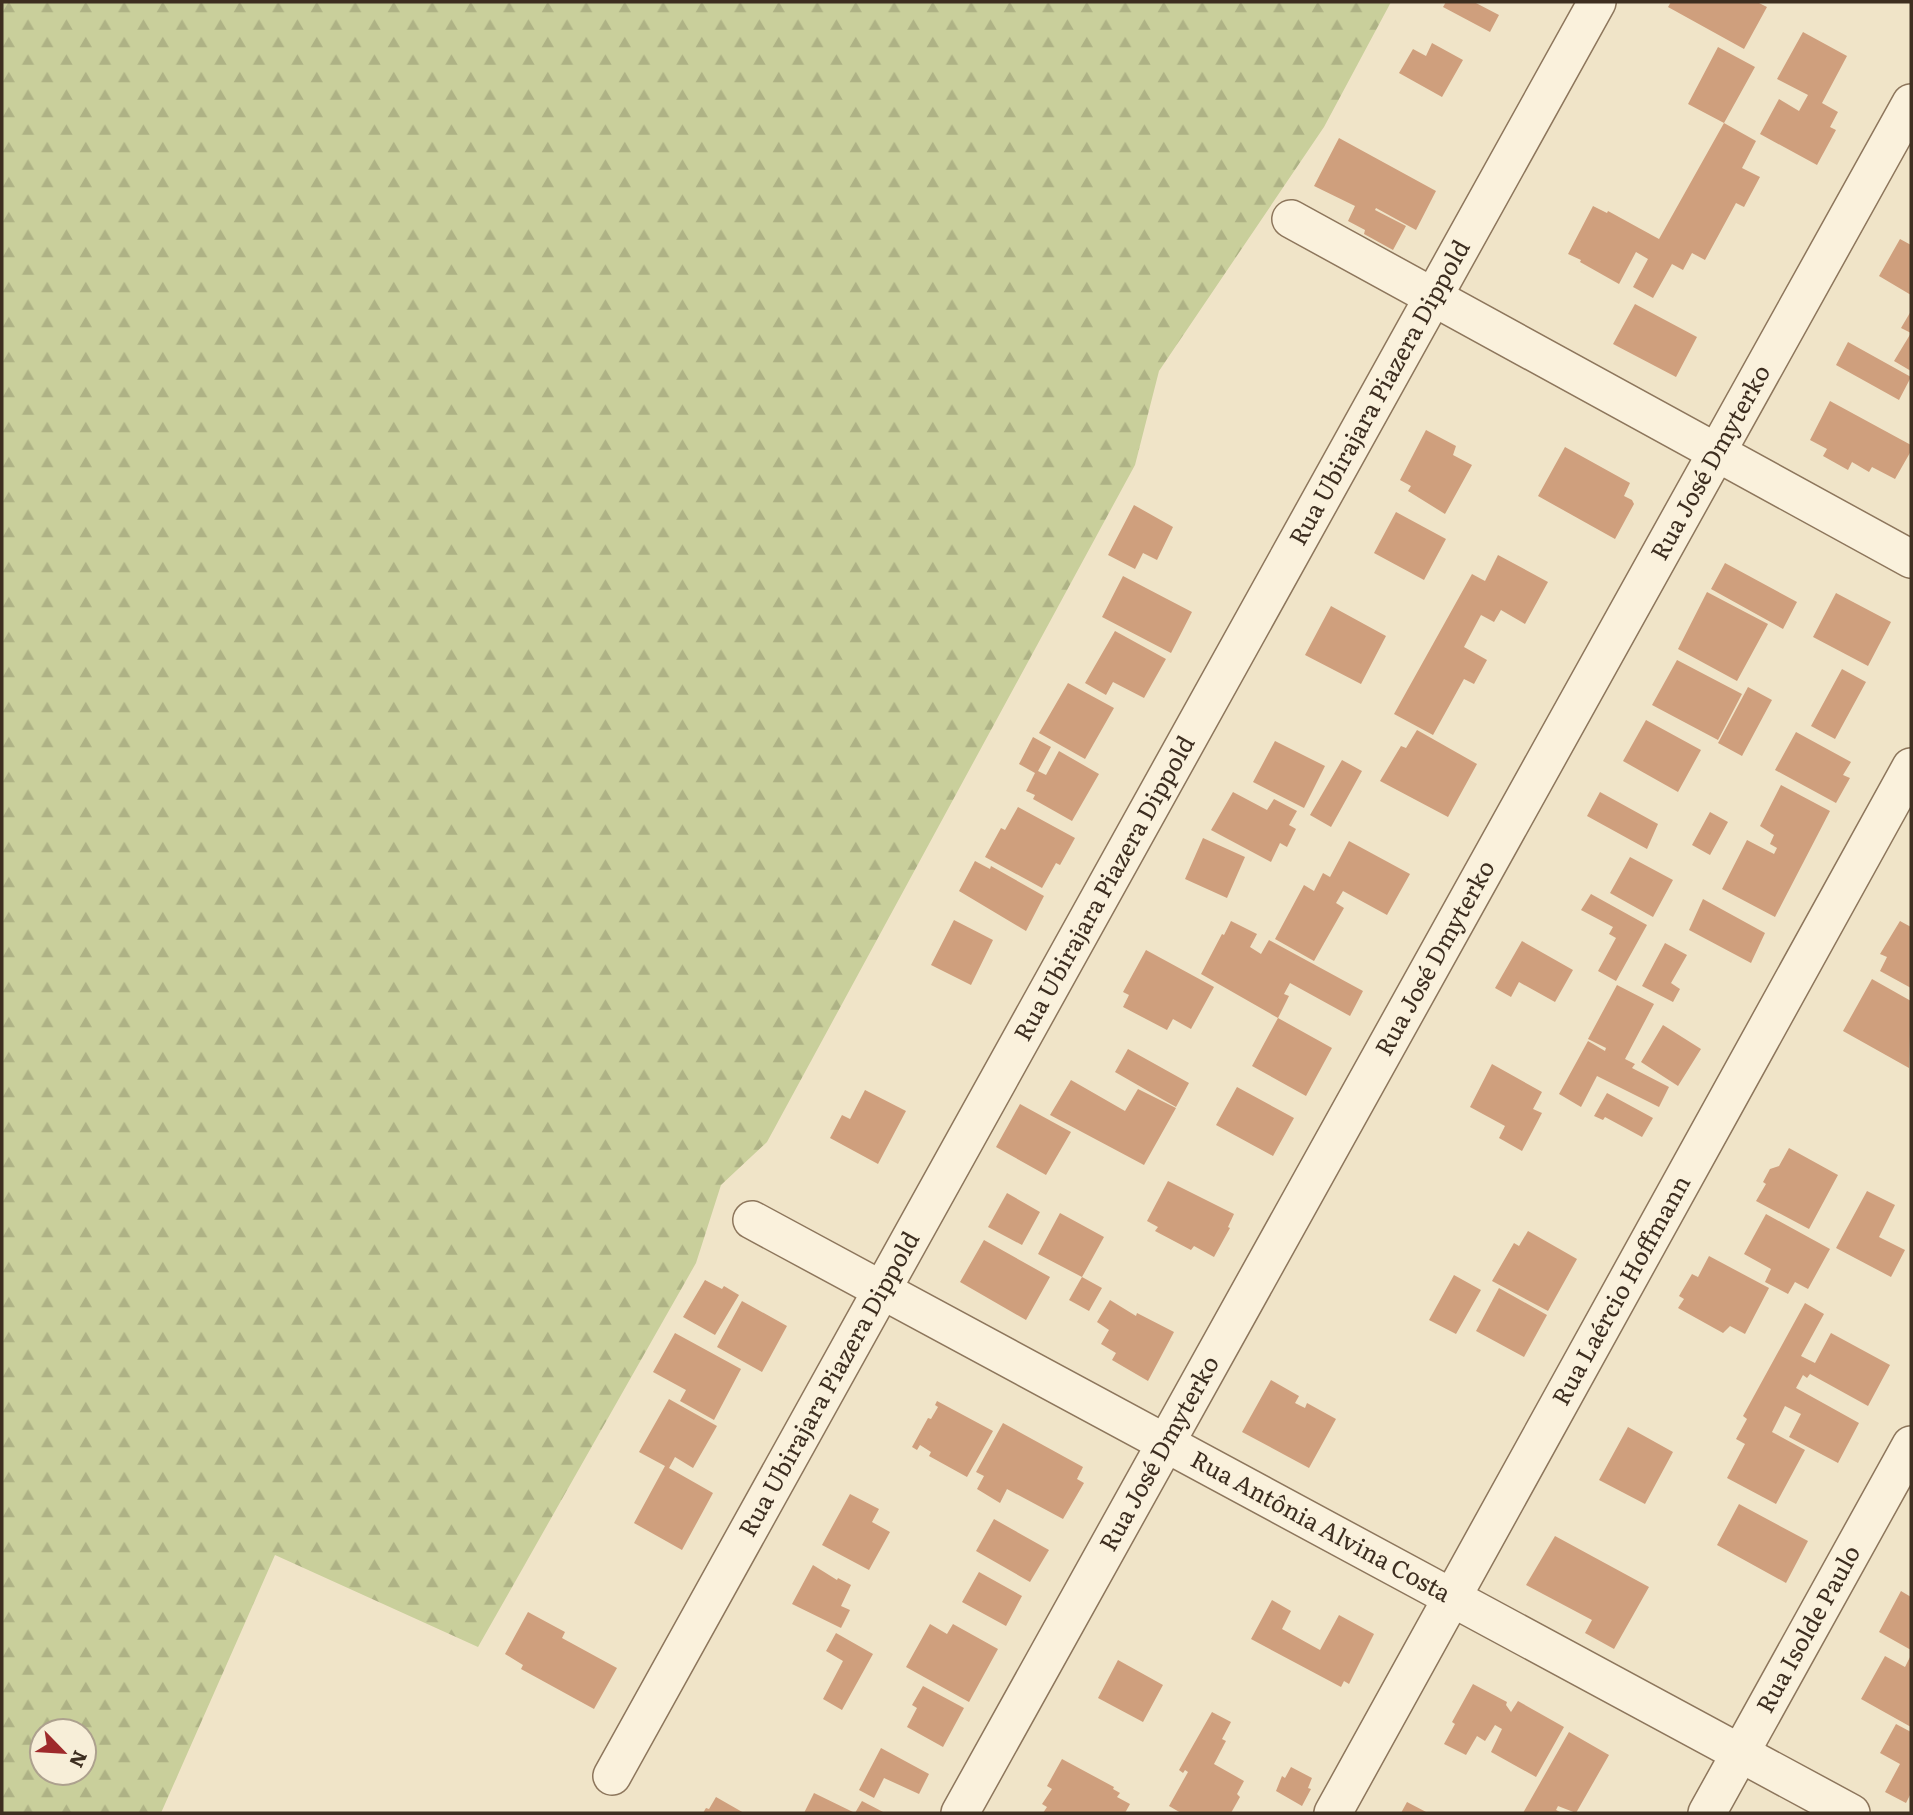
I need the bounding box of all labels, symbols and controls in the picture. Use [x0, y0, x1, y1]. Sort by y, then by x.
street label: Rua Ubirajara Piazera Dippold [1279, 232, 1477, 551]
street label: Rua José Dmyterko [1640, 357, 1777, 566]
street label: Rua Ubirajara Piazera Dippold [1004, 728, 1202, 1047]
street label: Rua José Dmyterko [1365, 853, 1502, 1061]
street label: Rua Laércio Hoffmann [1542, 1168, 1697, 1411]
street label: Rua Ubirajara Piazera Dippold [728, 1224, 926, 1542]
street label: Rua José Dmyterko [1089, 1348, 1226, 1557]
street label: Rua Antônia Alvina Costa [1185, 1440, 1458, 1609]
street label: Rua Isolde Paulo [1746, 1538, 1867, 1718]
north arrow [28, 1717, 98, 1787]
text: N [63, 1746, 95, 1773]

